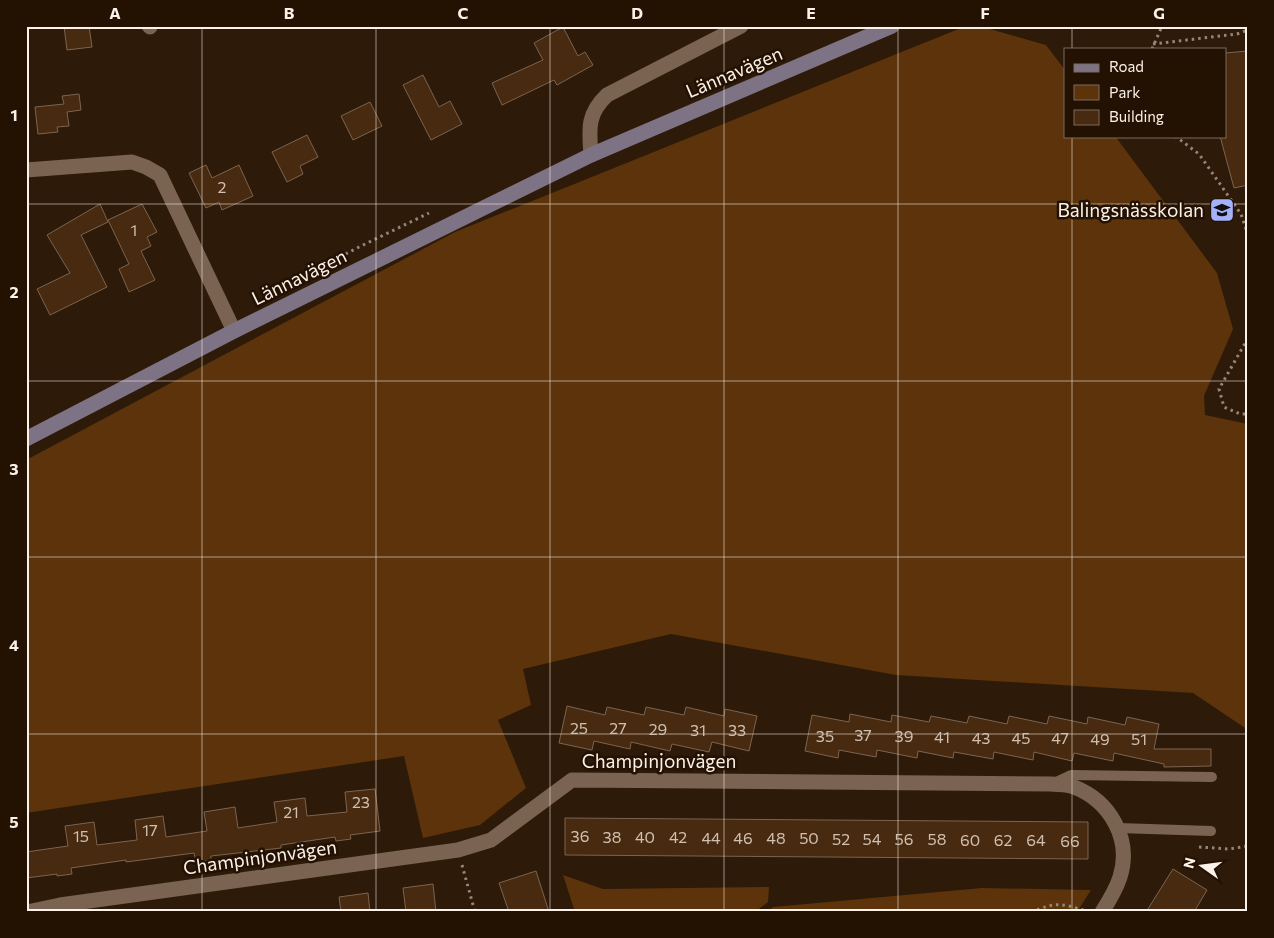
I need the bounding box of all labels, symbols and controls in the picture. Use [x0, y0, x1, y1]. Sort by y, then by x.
text: A [109, 3, 121, 22]
text: B [284, 3, 295, 22]
text: C [458, 3, 469, 22]
text: D [631, 3, 643, 22]
text: E [806, 3, 816, 22]
text: F [980, 3, 990, 22]
text: G [1153, 3, 1165, 22]
street label: Lännavägen [682, 41, 786, 102]
legend [1064, 48, 1226, 138]
text: Road [1109, 57, 1144, 75]
text: Park [1109, 83, 1140, 101]
text: 1 [10, 105, 18, 124]
text: Building [1109, 107, 1164, 125]
house number: 2 [218, 177, 227, 196]
school or university icon: Balingsnässkolan [1209, 197, 1235, 223]
place label: Balingsnässkolan [1057, 198, 1204, 221]
house number: 1 [131, 220, 137, 239]
street label: Lännavägen [248, 244, 350, 309]
text: 2 [9, 282, 19, 301]
text: 3 [9, 459, 19, 478]
text: 4 [9, 635, 19, 654]
house number: 25 [570, 718, 588, 737]
house number: 27 [609, 718, 627, 737]
house number: 29 [649, 719, 667, 738]
house number: 31 [690, 720, 706, 739]
house number: 33 [728, 720, 746, 739]
house number: 37 [854, 725, 872, 744]
house number: 35 [816, 726, 834, 745]
house number: 39 [895, 726, 913, 745]
house number: 41 [934, 727, 950, 746]
house number: 43 [972, 728, 990, 747]
house number: 45 [1012, 728, 1030, 747]
house number: 47 [1051, 728, 1069, 747]
house number: 49 [1090, 729, 1110, 748]
house number: 51 [1131, 729, 1147, 748]
street label: Champinjonvägen [582, 749, 736, 772]
house number: 23 [352, 792, 370, 811]
house number: 21 [283, 802, 299, 821]
text: 5 [9, 812, 19, 831]
house number: 17 [142, 820, 158, 839]
house number: 15 [73, 826, 89, 845]
house number: 36 [571, 826, 589, 845]
house number: 38 [603, 827, 621, 846]
house number: 40 [635, 827, 655, 846]
house number: 42 [669, 827, 687, 846]
house number: 44 [701, 828, 721, 847]
house number: 46 [733, 828, 753, 847]
house number: 48 [766, 828, 786, 847]
house number: 50 [799, 828, 819, 847]
house number: 52 [832, 829, 850, 848]
house number: 54 [863, 829, 882, 848]
house number: 56 [895, 829, 913, 848]
house number: 58 [928, 829, 946, 848]
house number: 60 [960, 830, 980, 849]
house number: 62 [994, 830, 1012, 849]
house number: 64 [1026, 830, 1046, 849]
house number: 66 [1060, 831, 1080, 850]
street label: Champinjonvägen [182, 834, 338, 879]
north arrow [1176, 840, 1226, 890]
text: N [1179, 856, 1198, 870]

